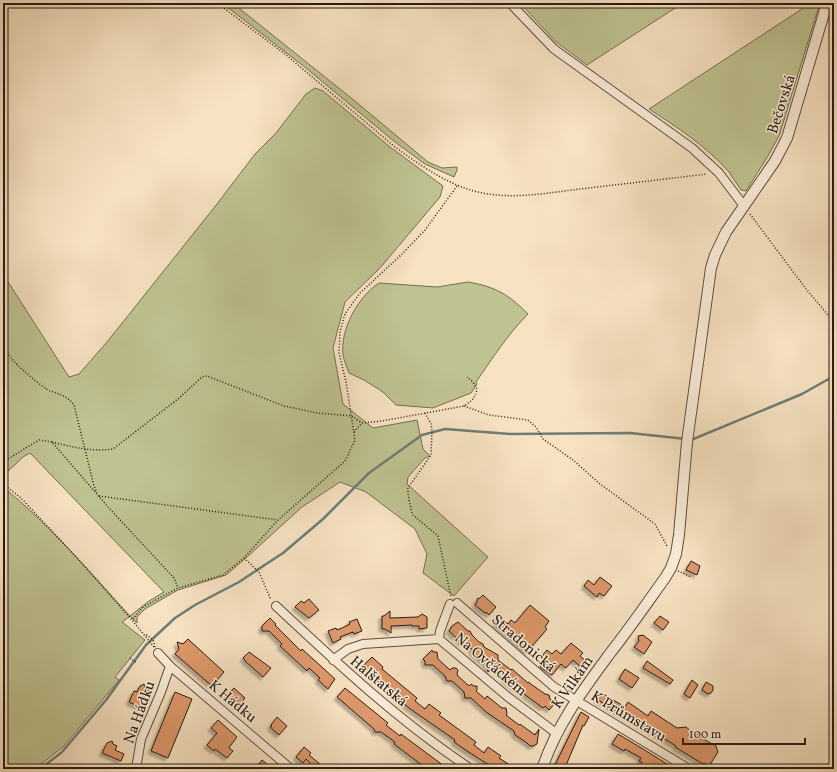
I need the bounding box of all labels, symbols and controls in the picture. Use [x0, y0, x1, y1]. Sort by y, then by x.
street label: Bečovská [763, 72, 802, 137]
street label: Stradonická [486, 610, 560, 678]
street label: Na Ovčáckém [449, 628, 531, 702]
street label: Halštatská [345, 652, 411, 713]
street label: K Vilkám [547, 652, 599, 714]
street label: K Hádku [203, 676, 261, 729]
street label: Na Hádku [119, 678, 161, 747]
street label: K Průmstavu [586, 686, 670, 748]
scale bar [683, 720, 805, 746]
text: 100 m [689, 727, 722, 743]

